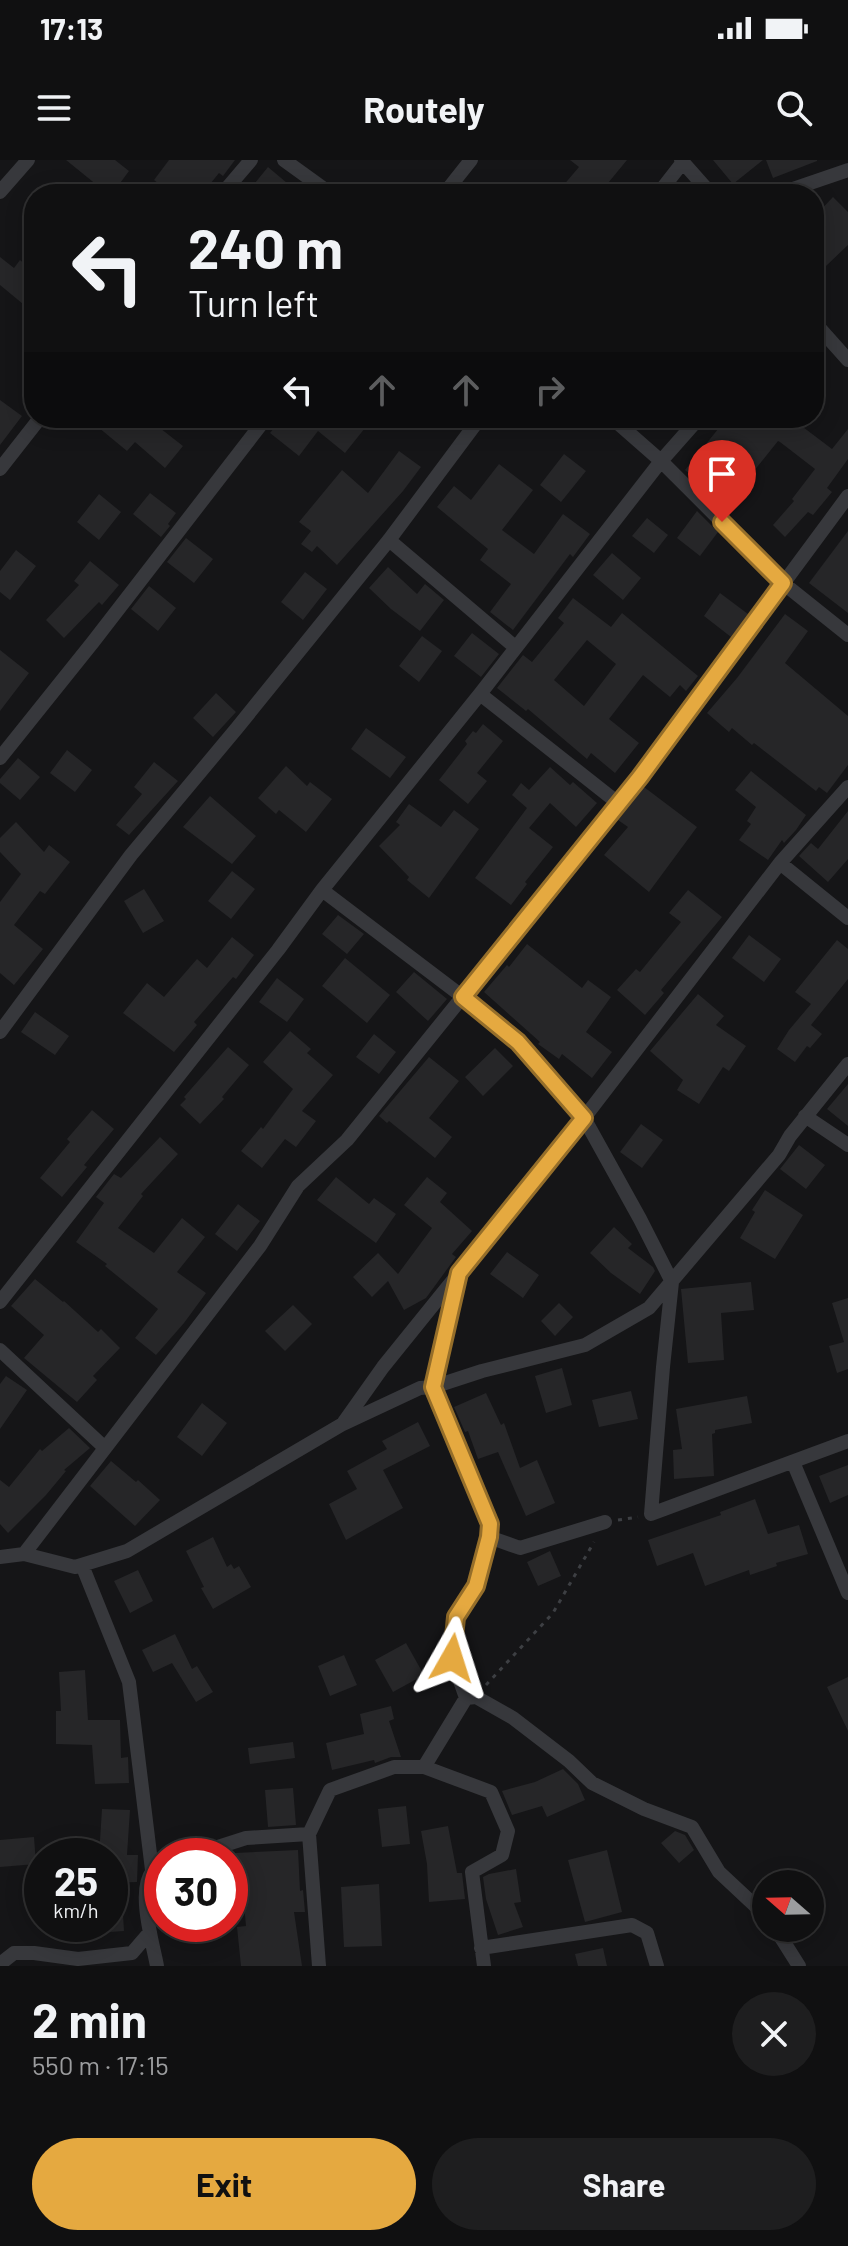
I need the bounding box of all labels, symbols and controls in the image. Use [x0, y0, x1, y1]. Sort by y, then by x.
text: 17:13 [40, 10, 103, 46]
icon: menu [32, 86, 76, 130]
icon: search [772, 86, 816, 130]
text: Routely [363, 87, 485, 130]
text: 240 m [188, 213, 343, 280]
icon: left [56, 216, 160, 320]
text: Turn left [188, 281, 319, 324]
icon: left [276, 368, 320, 412]
icon: ahead [360, 368, 404, 412]
icon: ahead [444, 368, 488, 412]
icon: right [528, 368, 572, 412]
pin [688, 440, 756, 522]
icon: arrive [700, 452, 744, 496]
position arrow [410, 1616, 494, 1700]
speed limit sign: 30 [144, 1838, 248, 1942]
text: 25 [54, 1856, 98, 1904]
north arrow [752, 1870, 824, 1942]
map controls [752, 1870, 824, 1942]
text: km/h [53, 1898, 99, 1922]
text: 2 min [32, 1990, 147, 2048]
button: close [732, 1992, 816, 2076]
text: 550 m · 17:15 [32, 2049, 169, 2080]
button: Exit [32, 2138, 416, 2230]
button: Share [432, 2138, 816, 2230]

